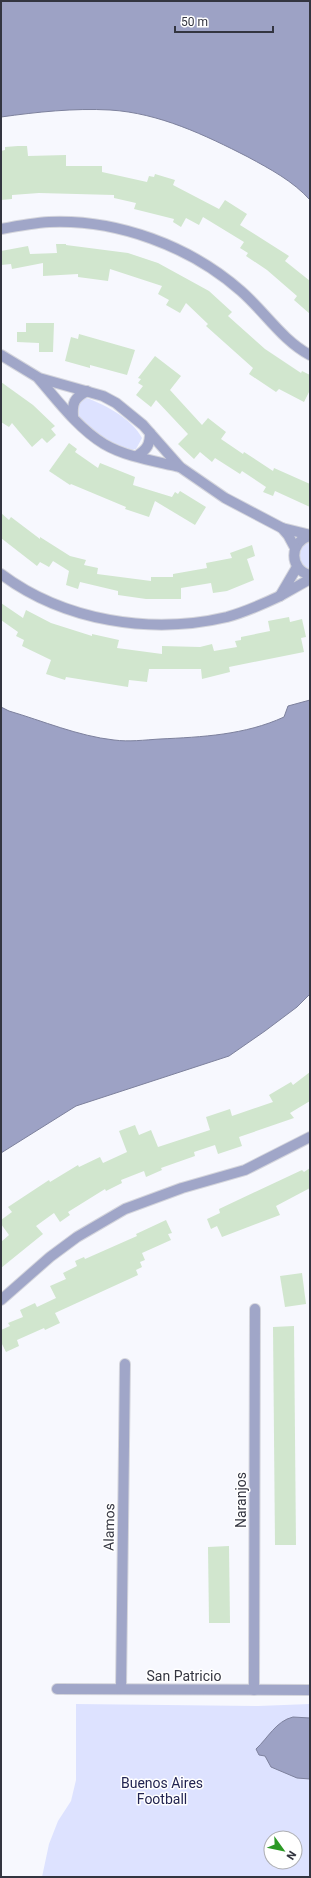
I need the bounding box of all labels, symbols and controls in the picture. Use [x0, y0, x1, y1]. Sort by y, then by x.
scale bar [175, 8, 273, 34]
text: 50 m [181, 15, 208, 29]
street label: Naranjos [233, 1472, 249, 1528]
street label: Alamos [101, 1503, 117, 1551]
street label: San Patricio [147, 1668, 221, 1684]
park label: Buenos Aires Football [121, 1775, 203, 1807]
north arrow [263, 1830, 303, 1870]
text: N [283, 1848, 299, 1862]

